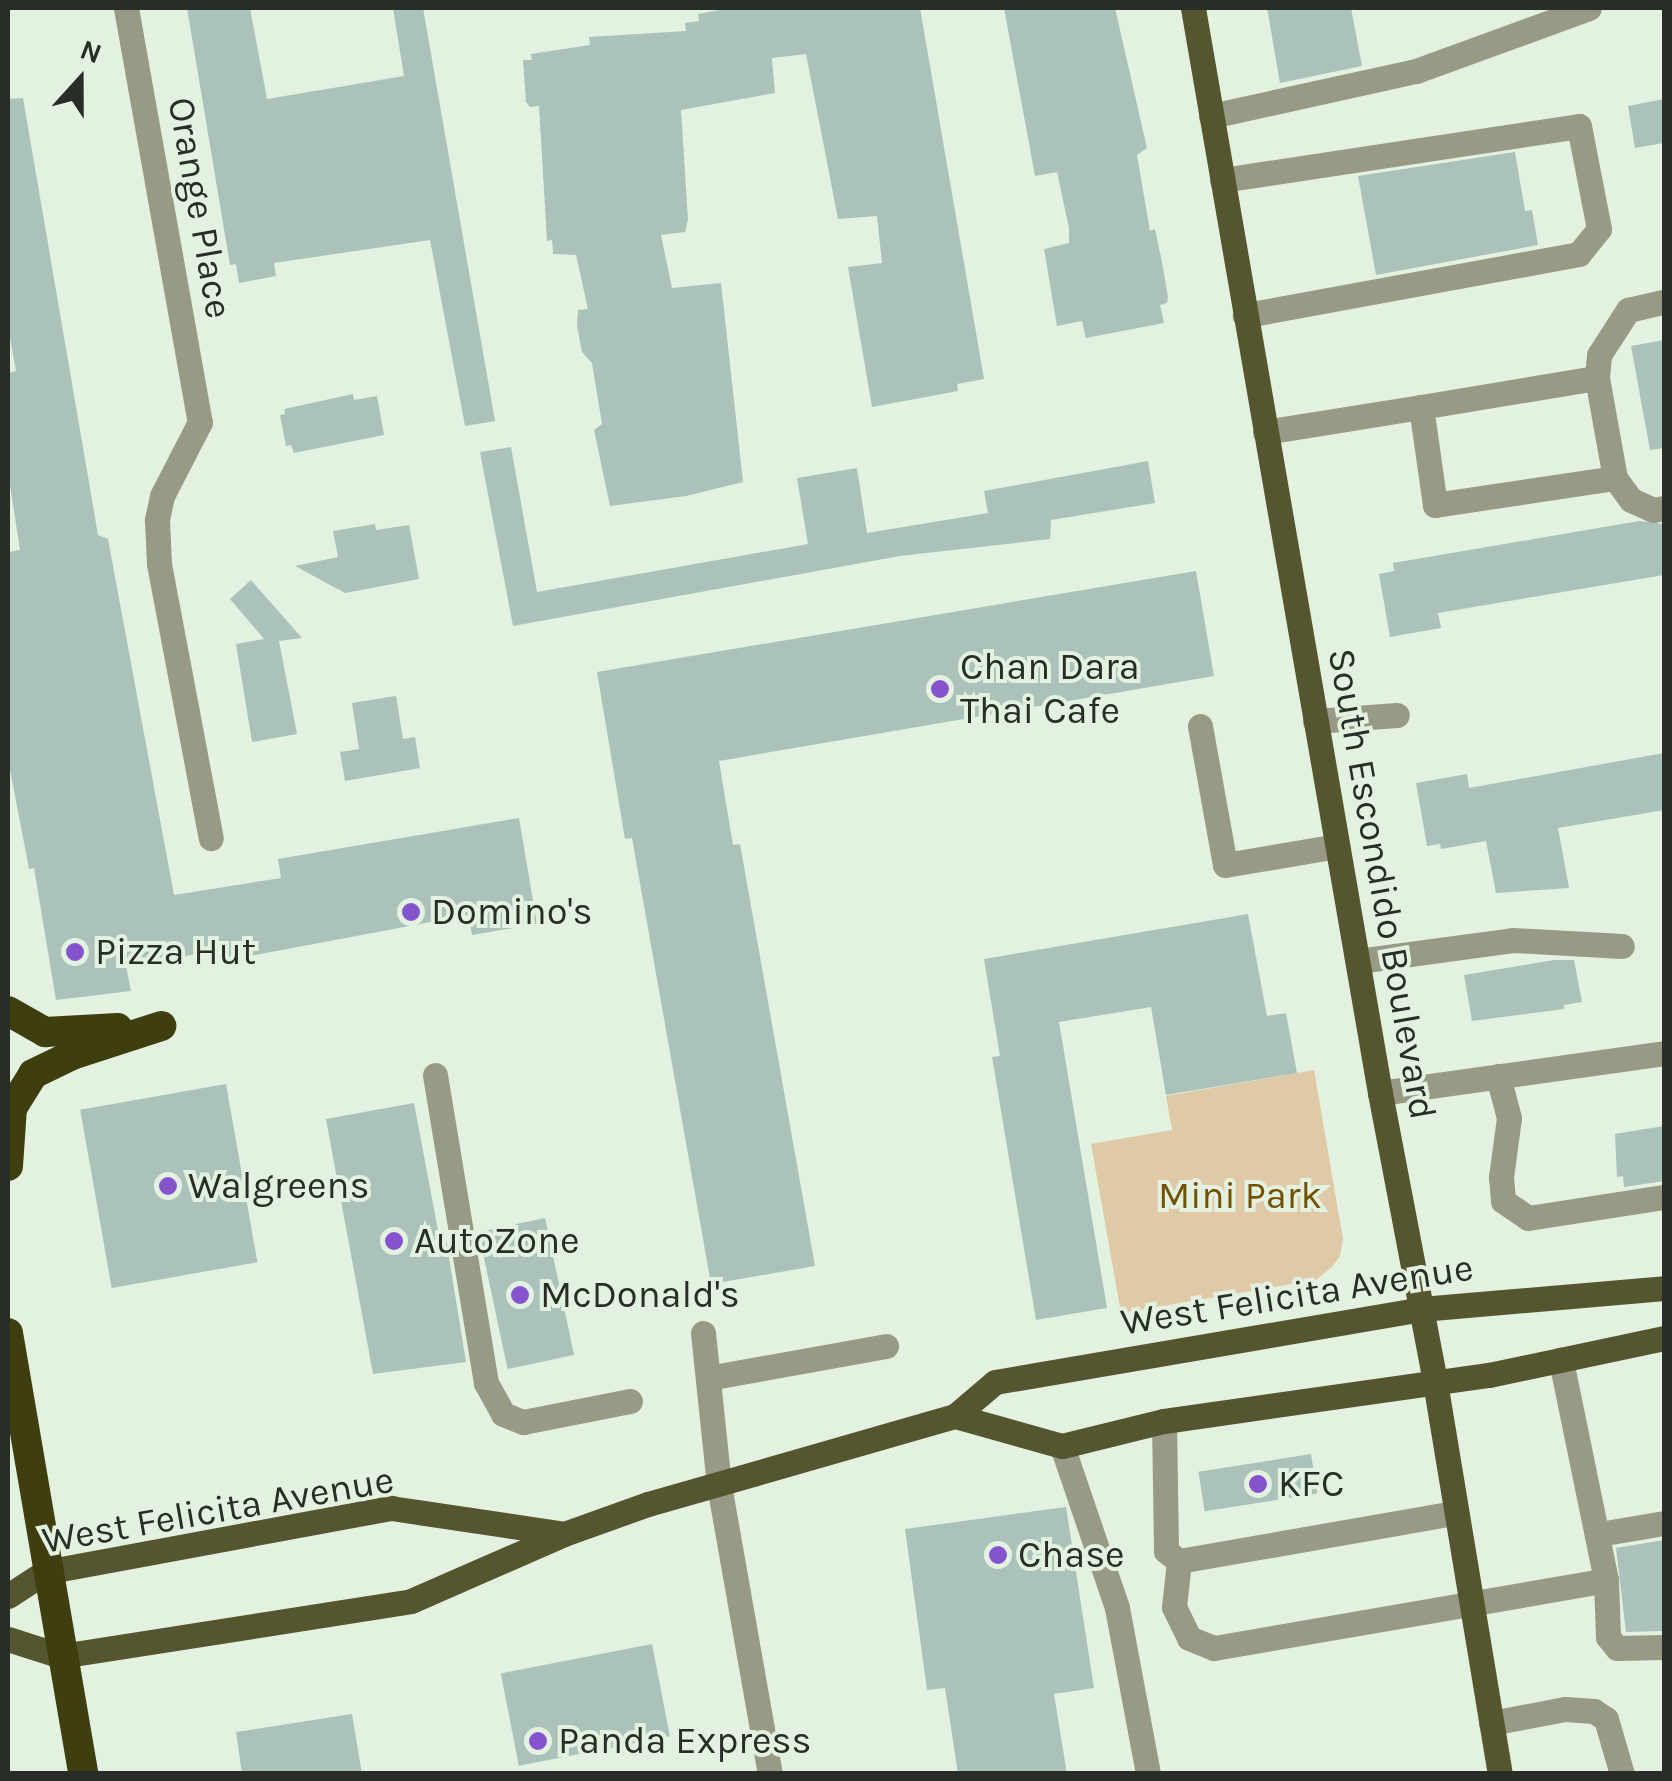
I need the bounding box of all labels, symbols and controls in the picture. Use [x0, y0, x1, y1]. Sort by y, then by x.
north arrow [30, 30, 130, 130]
text: N [76, 33, 106, 71]
street label: Orange Place [158, 94, 242, 322]
place label: Chan Dara Thai Cafe [960, 644, 1140, 734]
street label: South Escondido Boulevard [1318, 645, 1446, 1123]
marker: Chan Dara Thai Cafe [929, 678, 951, 700]
place label: Domino's [431, 889, 593, 935]
marker: Domino's [400, 901, 422, 923]
place label: Pizza Hut [95, 929, 256, 975]
marker: Pizza Hut [64, 941, 86, 963]
place label: Walgreens [188, 1163, 369, 1209]
park label: Mini Park [1158, 1173, 1322, 1219]
marker: Walgreens [157, 1175, 179, 1197]
place label: AutoZone [414, 1218, 580, 1264]
marker: AutoZone [383, 1230, 405, 1252]
street label: West Felicita Avenue [1118, 1245, 1476, 1345]
place label: McDonald's [540, 1272, 740, 1318]
marker: McDonald's [509, 1284, 531, 1306]
street label: West Felicita Avenue [39, 1457, 397, 1563]
place label: KFC [1278, 1461, 1344, 1507]
marker: KFC [1247, 1473, 1269, 1495]
place label: Chase [1018, 1532, 1125, 1578]
marker: Chase [987, 1544, 1009, 1566]
place label: Panda Express [558, 1718, 812, 1764]
marker: Panda Express [527, 1730, 549, 1752]

